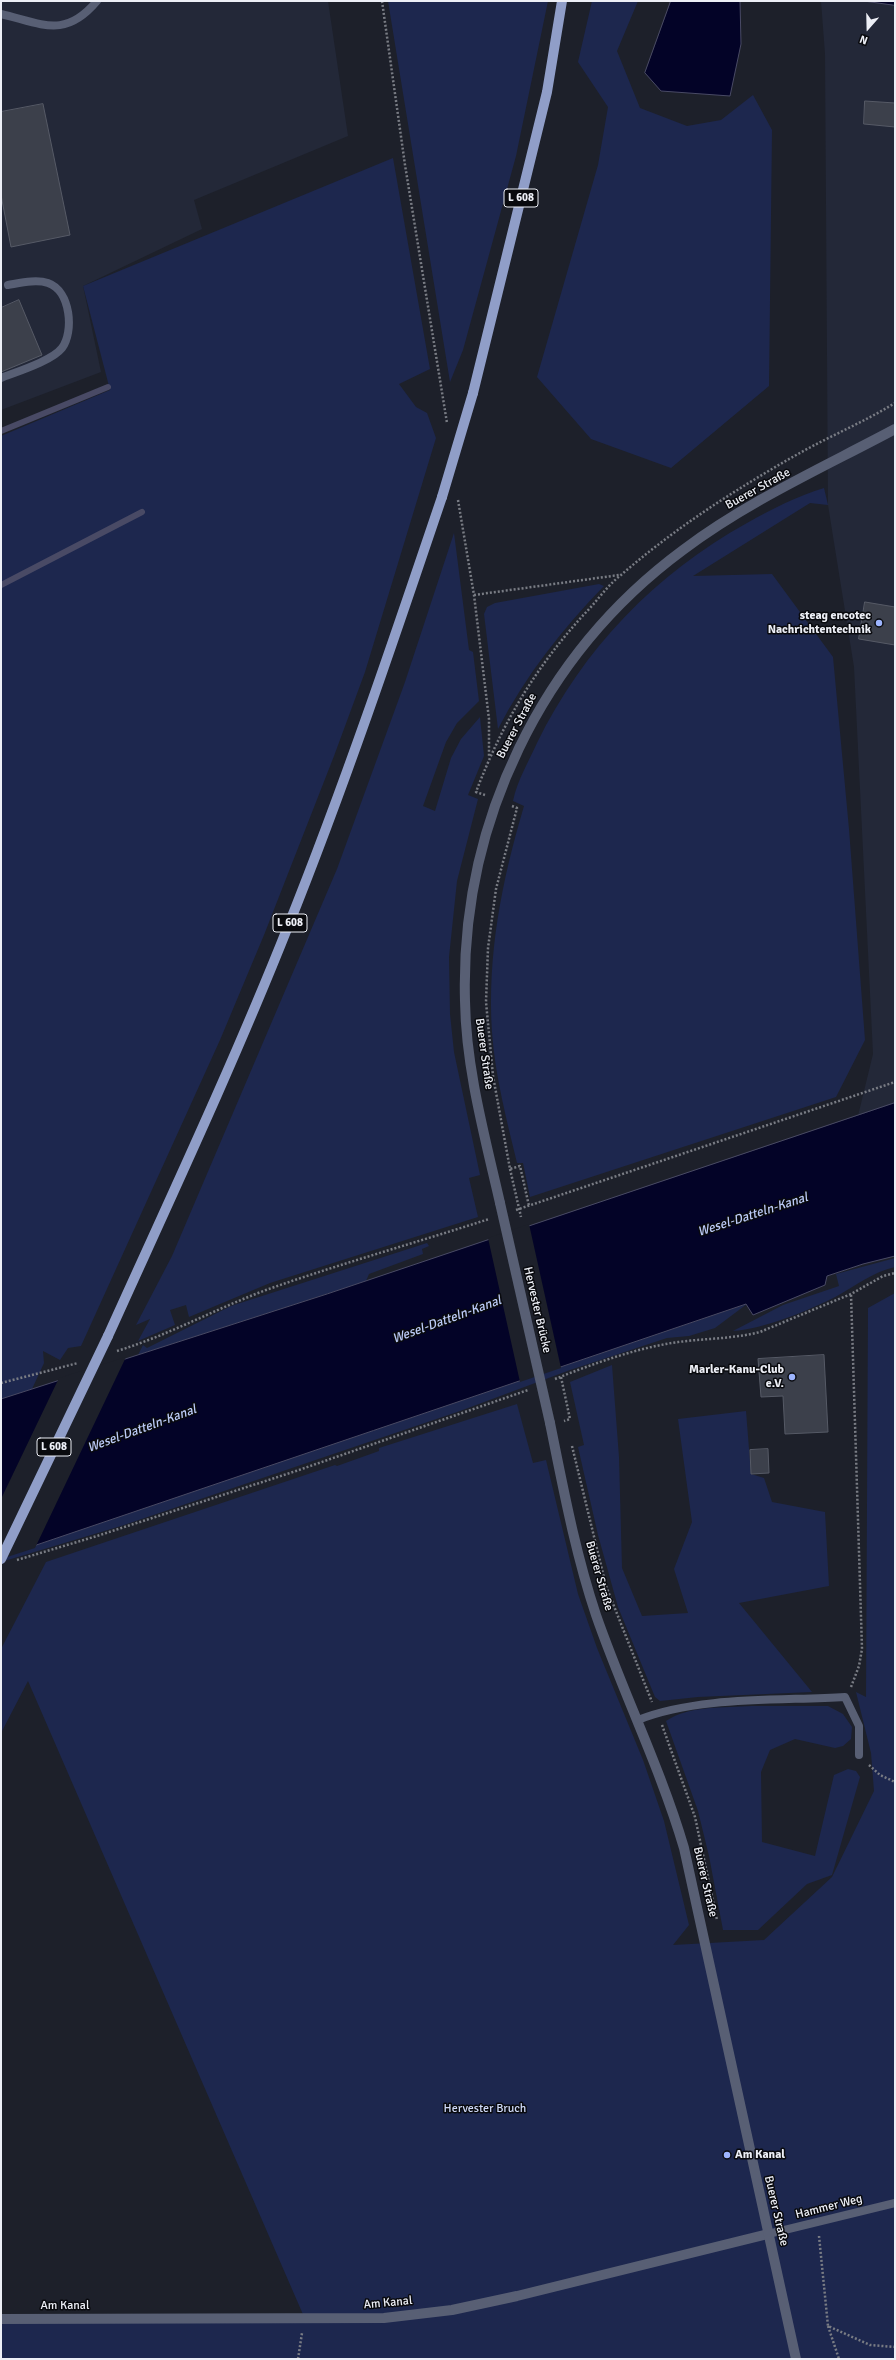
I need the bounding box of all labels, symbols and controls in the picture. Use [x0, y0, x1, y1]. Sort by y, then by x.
north arrow [848, 8, 888, 48]
text: N [858, 32, 870, 47]
road number: L 608 [504, 189, 538, 207]
street label: Buerer Straße [723, 465, 793, 513]
place label: steag encotec Nachrichtentechnik [768, 609, 871, 637]
marker: steag encotec Nachrichtentechnik [874, 618, 884, 628]
street label: Buerer Straße [494, 691, 540, 761]
road number: L 608 [273, 914, 307, 932]
street label: Buerer Straße [472, 1017, 496, 1091]
water label: Wesel-Datteln-Kanal [696, 1190, 810, 1240]
street label: Hervester Brücke [520, 1265, 554, 1355]
water label: Wesel-Datteln-Kanal [390, 1293, 504, 1347]
place label: Marler-Kanu-Club e.V. [689, 1363, 784, 1391]
marker: Marler-Kanu-Club e.V. [787, 1372, 797, 1382]
water label: Wesel-Datteln-Kanal [85, 1402, 199, 1456]
road number: L 608 [37, 1438, 71, 1456]
street label: Buerer Straße [582, 1539, 616, 1613]
street label: Buerer Straße [690, 1845, 720, 1919]
park label: Hervester Bruch [444, 2102, 526, 2116]
place label: Am Kanal [735, 2148, 785, 2162]
marker: Am Kanal [722, 2150, 732, 2160]
street label: Buerer Straße [761, 2174, 791, 2248]
street label: Hammer Weg [794, 2192, 864, 2222]
street label: Am Kanal [363, 2294, 413, 2312]
street label: Am Kanal [41, 2299, 89, 2313]

